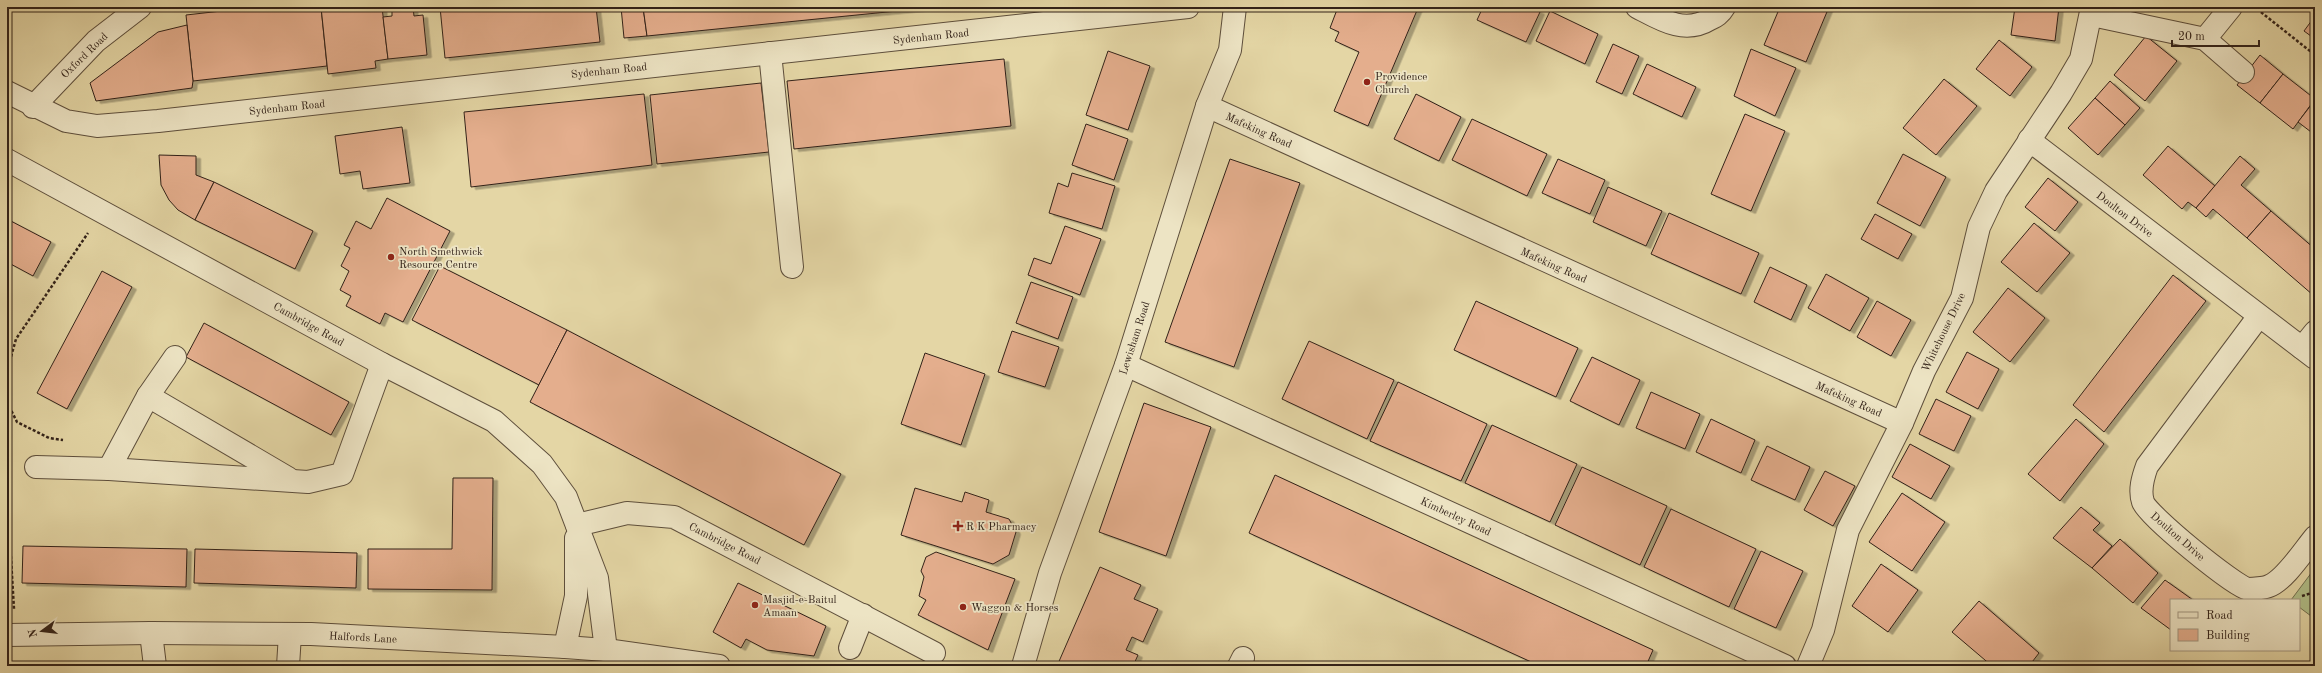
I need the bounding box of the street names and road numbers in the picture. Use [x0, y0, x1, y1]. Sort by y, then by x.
street label: Sydenham Road [892, 28, 970, 47]
street label: Oxford Road [60, 31, 111, 81]
street label: Sydenham Road [570, 62, 648, 81]
street label: Sydenham Road [248, 99, 326, 118]
street label: Mafeking Road [1223, 112, 1294, 151]
street label: Doulton Drive [2094, 190, 2154, 240]
street label: Mafeking Road [1518, 247, 1589, 286]
street label: Whitehouse Drive [1920, 291, 1968, 374]
street label: Lewisham Road [1118, 300, 1153, 377]
street label: Cambridge Road [271, 301, 346, 349]
street label: Mafeking Road [1813, 381, 1884, 420]
street label: Kimberley Road [1418, 496, 1493, 539]
street label: Doulton Drive [2148, 511, 2206, 563]
street label: Cambridge Road [687, 522, 762, 567]
street label: Halfords Lane [329, 631, 397, 646]

